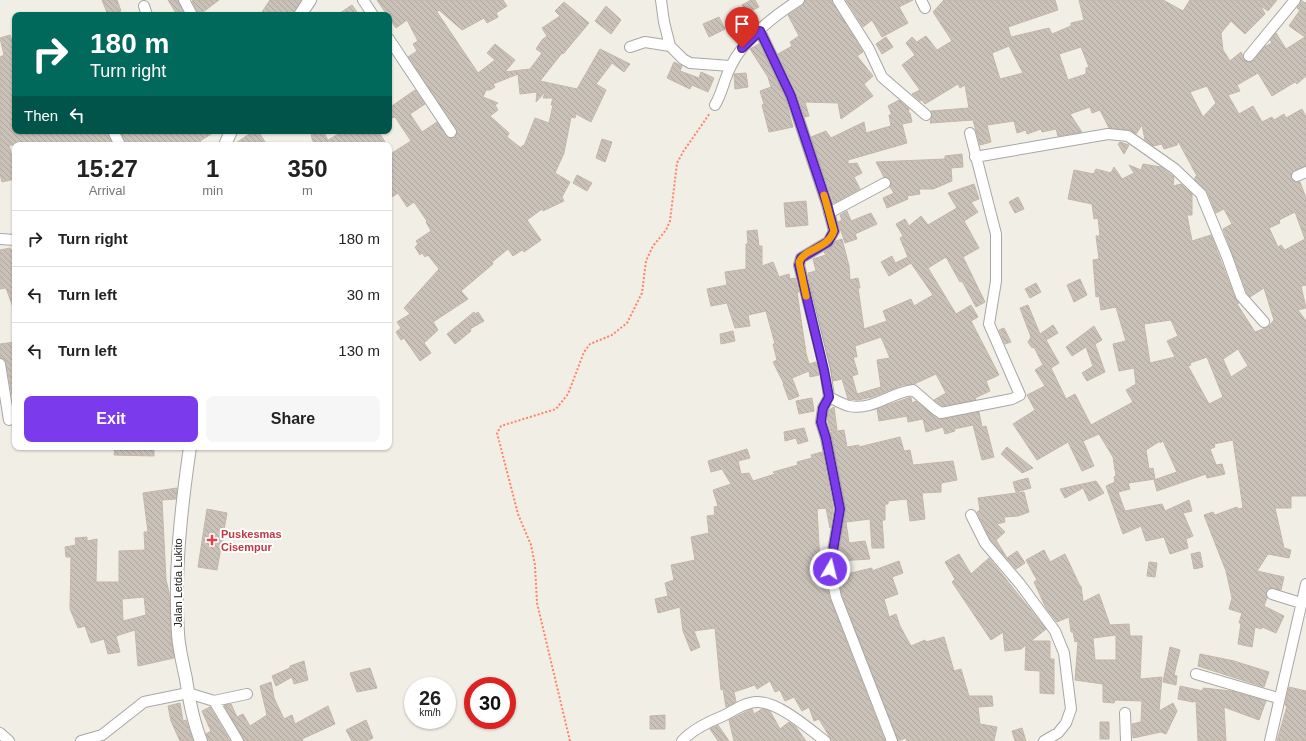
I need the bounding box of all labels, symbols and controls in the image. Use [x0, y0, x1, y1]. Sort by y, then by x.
pin [725, 7.0, 759, 48]
icon: arrive [731, 13, 753, 35]
icon: right [24, 28, 76, 80]
text: 180 m [90, 28, 169, 59]
text: Turn right [90, 61, 166, 81]
icon: left [66, 104, 88, 126]
text: Then [24, 107, 58, 124]
text: 15:27 [76, 155, 138, 182]
text: 1 [206, 155, 219, 182]
text: 350 [288, 155, 328, 182]
text: Arrival [89, 183, 126, 198]
text: min [202, 183, 223, 198]
text: m [302, 183, 313, 198]
icon: right [24, 228, 46, 250]
text: Turn right [58, 230, 128, 247]
text: 180 m [338, 230, 380, 247]
icon: left [24, 284, 46, 306]
text: Turn left [58, 286, 117, 303]
text: 30 m [347, 286, 380, 303]
icon: left [24, 340, 46, 362]
text: Turn left [58, 342, 117, 359]
text: 130 m [338, 342, 380, 359]
button: Exit [24, 396, 198, 442]
button: Share [206, 396, 380, 442]
place label: Puskesmas Cisempur [221, 528, 282, 553]
marker: Puskesmas Cisempur [206, 534, 218, 546]
street label: Jalan Letda Lukito [172, 538, 184, 628]
position arrow [809, 548, 851, 590]
speed limit sign: 30 [464, 677, 516, 729]
text: 26 [419, 687, 441, 709]
text: km/h [419, 707, 441, 718]

